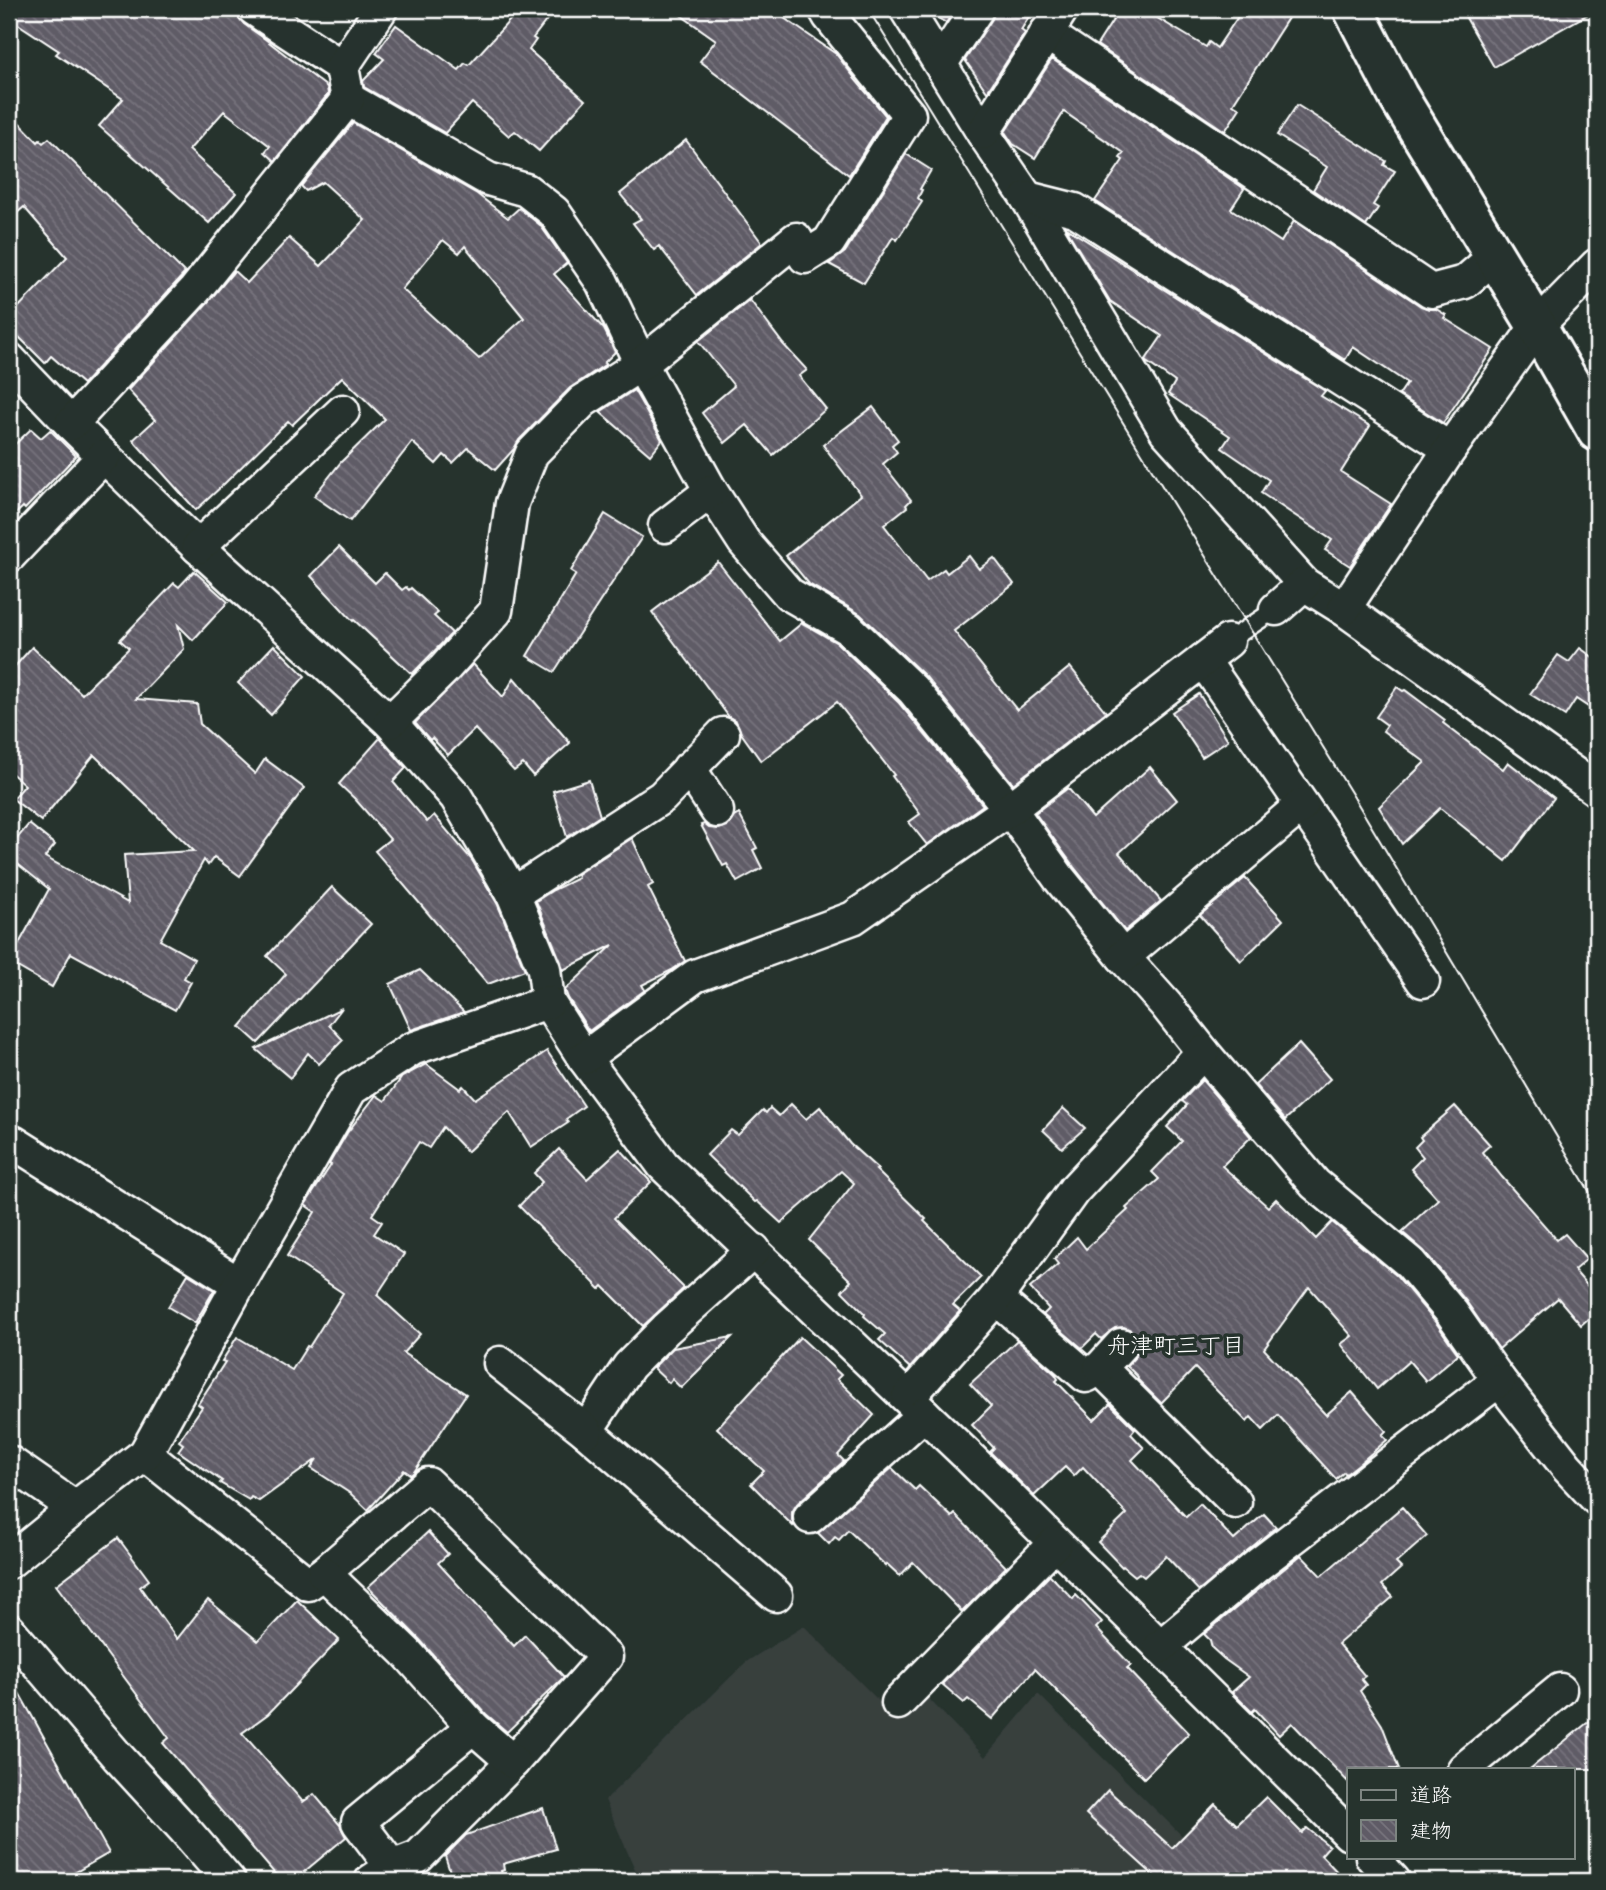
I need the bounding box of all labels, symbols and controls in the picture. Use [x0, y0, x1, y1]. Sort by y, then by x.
district label: 舟津町三丁目 [1107, 1331, 1245, 1360]
legend [1347, 1768, 1574, 1858]
text: 道路 [1410, 1782, 1452, 1809]
text: 建物 [1410, 1818, 1452, 1845]

